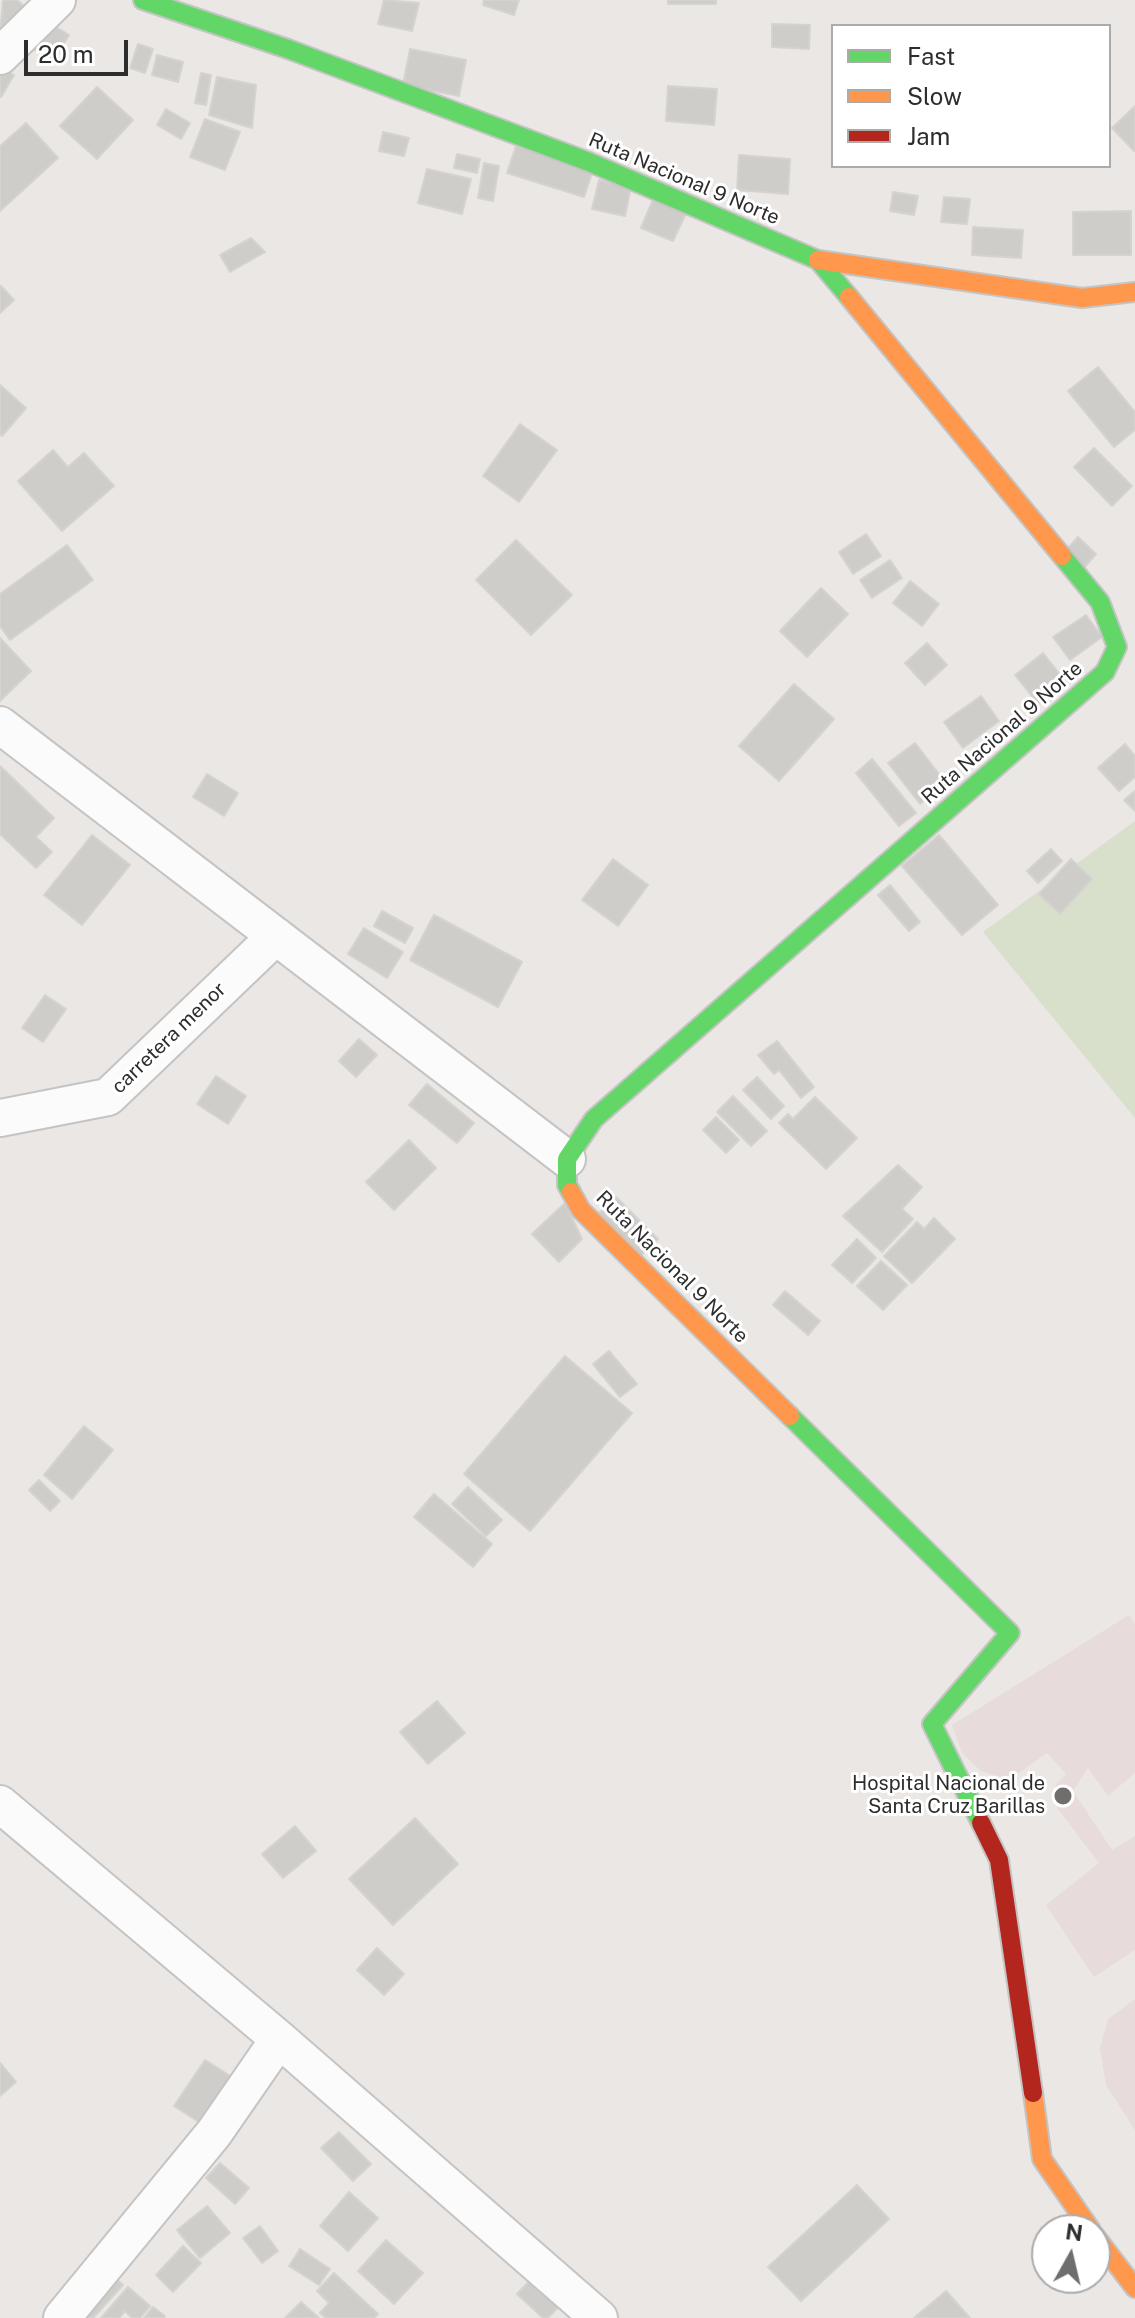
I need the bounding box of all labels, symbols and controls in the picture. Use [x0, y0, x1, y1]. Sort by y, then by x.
scale bar [28, 24, 132, 74]
legend [831, 24, 1111, 168]
text: 20 m [38, 40, 94, 68]
text: Fast [907, 42, 955, 70]
text: Slow [907, 82, 962, 110]
text: Jam [907, 122, 950, 150]
street label: Ruta Nacional 9 Norte [585, 128, 783, 230]
street label: Ruta Nacional 9 Norte [917, 657, 1087, 809]
street label: carretera menor [107, 977, 231, 1099]
street label: Ruta Nacional 9 Norte [591, 1186, 753, 1348]
place label: Hospital Nacional de Santa Cruz Barillas [852, 1772, 1045, 1819]
marker: Hospital Nacional de Santa Cruz Barillas [1052, 1785, 1074, 1807]
north arrow [1031, 2214, 1111, 2294]
text: N [1064, 2218, 1084, 2246]

